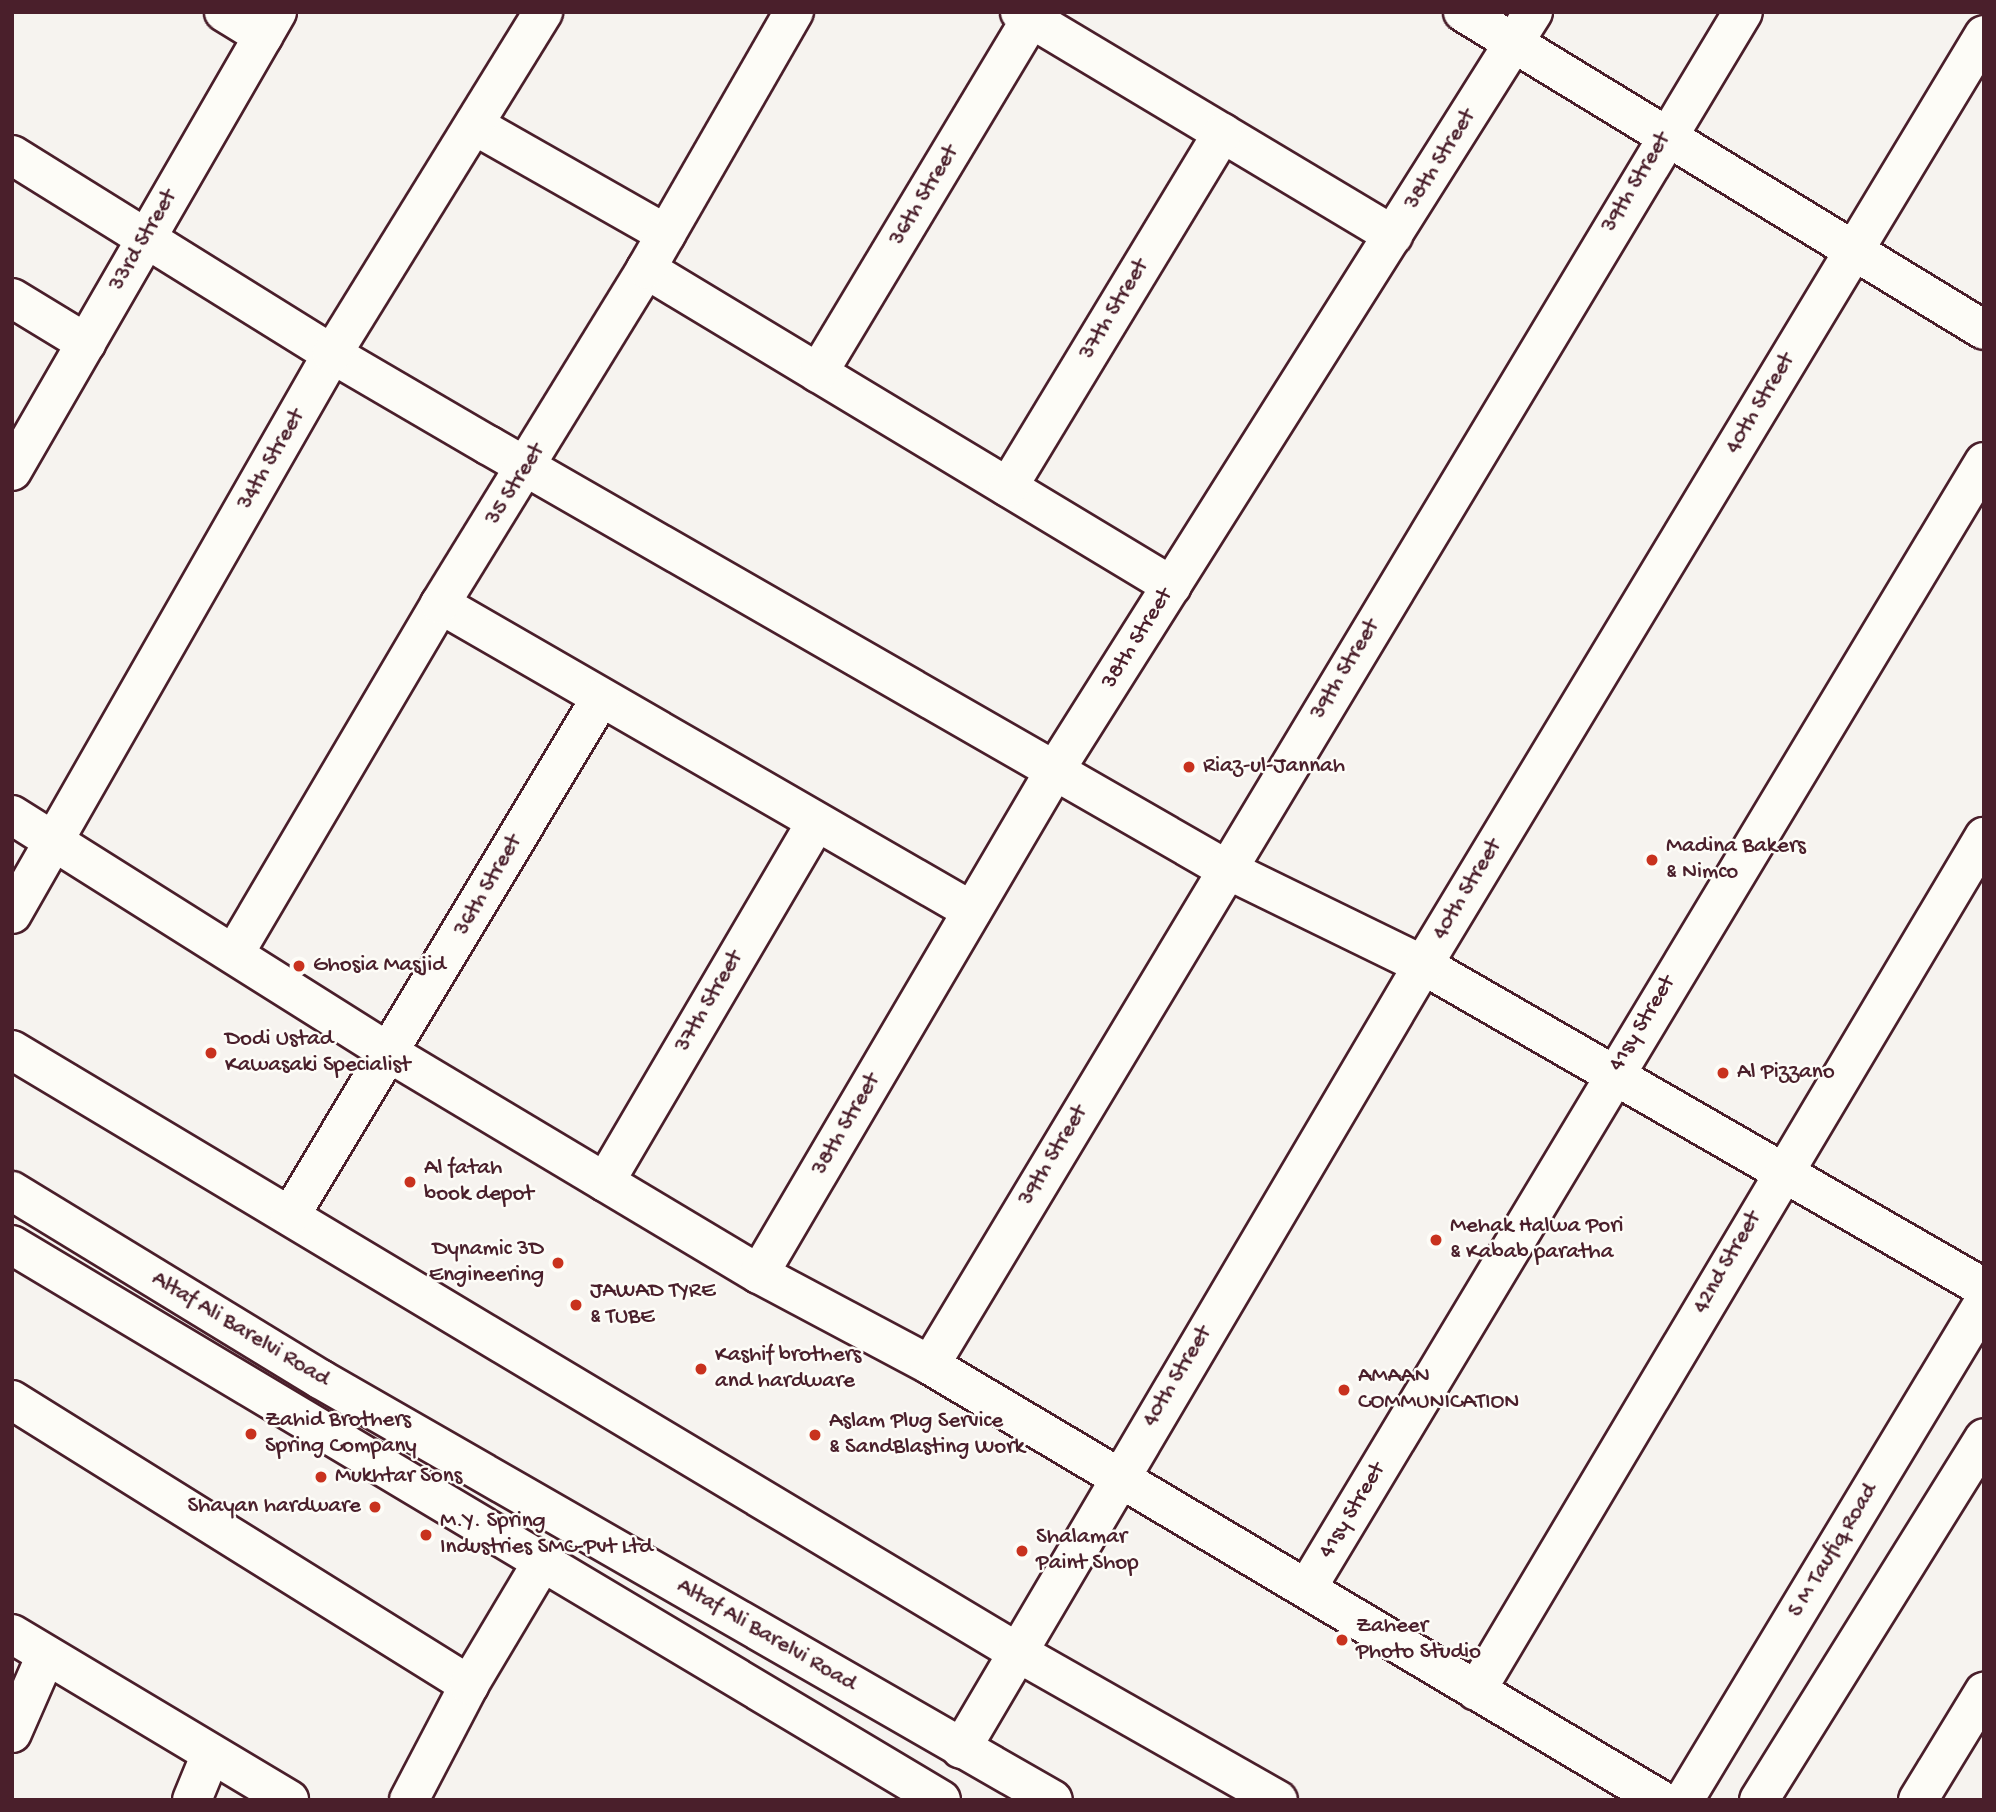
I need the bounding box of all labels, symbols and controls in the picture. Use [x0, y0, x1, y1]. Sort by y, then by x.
street label: 38th Street [1399, 105, 1483, 215]
street label: 39th Street [1596, 128, 1678, 238]
street label: 36th Street [884, 141, 966, 251]
street label: 33rd Street [104, 185, 184, 297]
street label: 37th Street [1074, 255, 1156, 365]
street label: 40th Street [1720, 349, 1802, 459]
street label: 34th Street [232, 405, 312, 515]
street label: 35 Street [480, 439, 552, 531]
street label: 38th Street [1096, 584, 1180, 694]
street label: 39th Street [1305, 615, 1387, 725]
place label: Riaz-ul-Jannah [1203, 753, 1345, 781]
marker: Riaz-ul-Jannah [1181, 759, 1197, 775]
street label: 36th Street [449, 831, 529, 941]
place label: Madina Bakers & Nimco [1666, 833, 1806, 887]
street label: 40th Street [1427, 835, 1509, 945]
marker: Madina Bakers & Nimco [1644, 852, 1660, 868]
street label: 37th Street [670, 946, 750, 1058]
place label: Ghosia Masjid [313, 952, 446, 980]
marker: Ghosia Masjid [291, 958, 307, 974]
street label: 41sy Street [1604, 971, 1682, 1077]
place label: Dodi Ustad Kawasaki Specialist [225, 1026, 410, 1080]
marker: Dodi Ustad Kawasaki Specialist [203, 1045, 219, 1061]
place label: Al Pizzano [1737, 1059, 1835, 1087]
marker: Al Pizzano [1715, 1065, 1731, 1081]
street label: 38th Street [807, 1069, 887, 1181]
street label: 39th Street [1013, 1101, 1095, 1211]
place label: Al fatah book depot [424, 1155, 534, 1209]
marker: Al fatah book depot [402, 1174, 418, 1190]
street label: 42nd Street [1688, 1207, 1768, 1319]
place label: Mehak Halwa Pori & Kabab paratha [1450, 1213, 1623, 1267]
marker: Mehak Halwa Pori & Kabab paratha [1428, 1232, 1444, 1248]
place label: Dynamic 3D Engineering [429, 1236, 544, 1290]
marker: Dynamic 3D Engineering [550, 1255, 566, 1271]
street label: Altaf Ali Barelvi Road [146, 1266, 334, 1394]
place label: JAWAD TYRE & TUBE [590, 1278, 715, 1332]
marker: JAWAD TYRE & TUBE [568, 1297, 584, 1313]
street label: 40th Street [1137, 1322, 1219, 1432]
place label: Kashif brothers and hardware [715, 1342, 861, 1396]
marker: Kashif brothers and hardware [693, 1361, 709, 1377]
place label: AMAAN COMMUNICATION [1358, 1363, 1519, 1417]
marker: AMAAN COMMUNICATION [1336, 1382, 1352, 1398]
place label: Zahid Brothers Spring Company [265, 1407, 417, 1461]
place label: Aslam Plug Service & SandBlasting Work [829, 1408, 1025, 1462]
marker: Zahid Brothers Spring Company [243, 1426, 259, 1442]
marker: Aslam Plug Service & SandBlasting Work [807, 1427, 823, 1443]
street label: 41sy Street [1314, 1458, 1392, 1564]
place label: Mukhtar Sons [335, 1463, 462, 1491]
marker: Mukhtar Sons [313, 1469, 329, 1485]
street label: S M Taufiq Road [1783, 1479, 1885, 1623]
place label: Shayan hardware [187, 1493, 361, 1521]
marker: Shayan hardware [367, 1499, 383, 1515]
place label: M.Y. Spring Industries SMC-Pvt Ltd [440, 1508, 653, 1562]
place label: Shalamar Paint Shop [1036, 1524, 1138, 1578]
marker: M.Y. Spring Industries SMC-Pvt Ltd [418, 1527, 434, 1543]
marker: Shalamar Paint Shop [1014, 1543, 1030, 1559]
street label: Altaf Ali Barelvi Road [671, 1573, 861, 1699]
place label: Zaheer Photo Studio [1356, 1613, 1481, 1667]
marker: Zaheer Photo Studio [1334, 1632, 1350, 1648]

